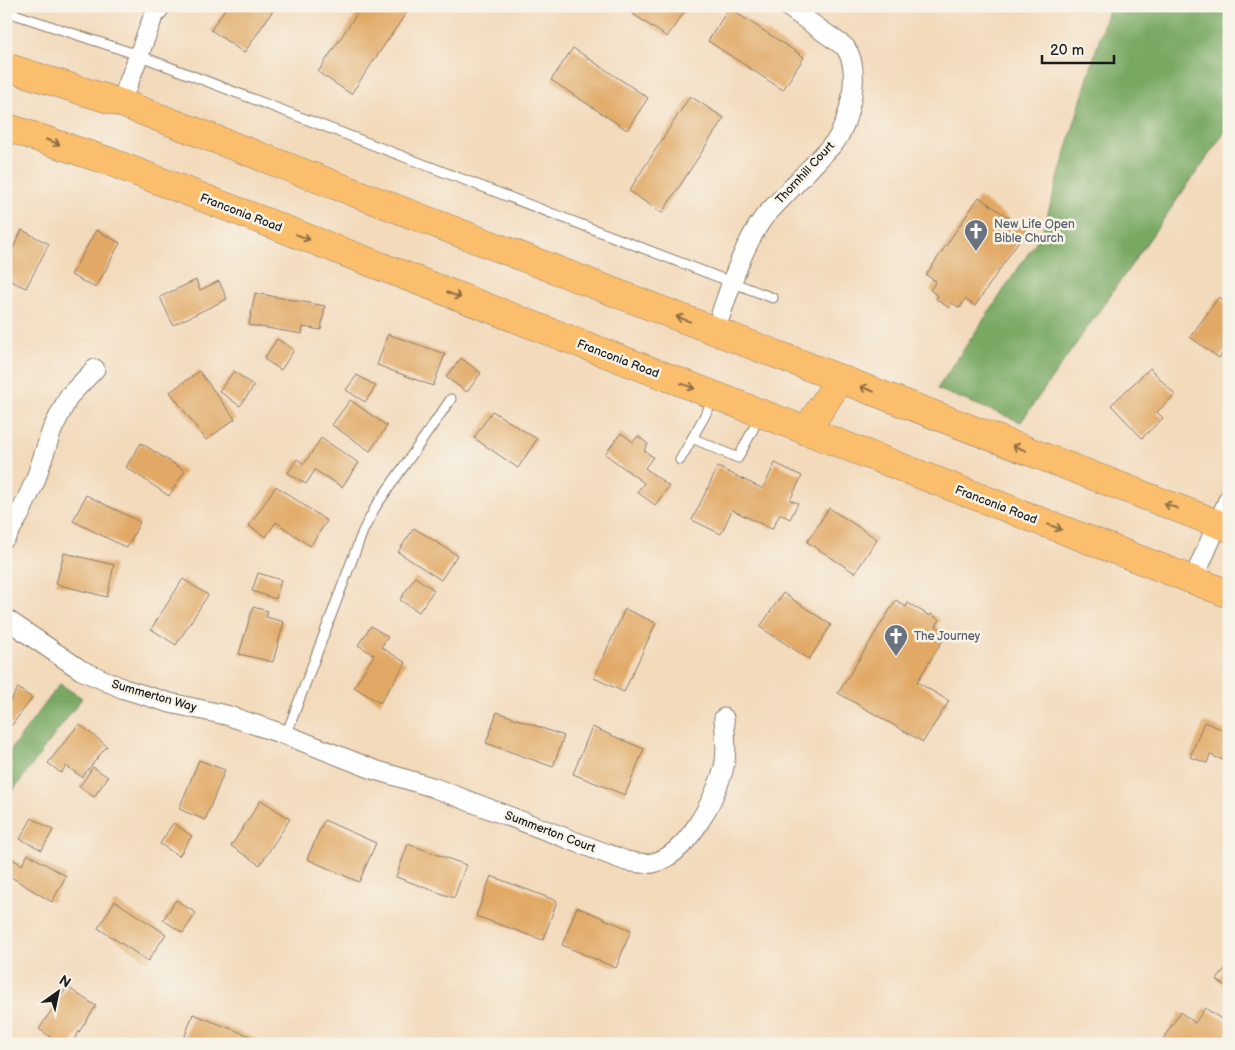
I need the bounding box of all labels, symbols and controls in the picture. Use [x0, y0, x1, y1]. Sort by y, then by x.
scale bar [1042, 32, 1115, 64]
text: 20 m [1050, 41, 1084, 60]
one-way arrow [44, 138, 60, 148]
street label: Thornhill Court [772, 139, 838, 207]
street label: Franconia Road [198, 190, 284, 236]
place label: New Life Open Bible Church [994, 217, 1075, 246]
church icon: New Life Open Bible Church [963, 218, 989, 252]
one-way arrow [295, 233, 310, 242]
one-way arrow [447, 292, 462, 301]
one-way arrow [676, 314, 691, 323]
street label: Franconia Road [575, 336, 661, 382]
one-way arrow [680, 382, 695, 391]
one-way arrow [860, 384, 875, 393]
one-way arrow [1012, 443, 1027, 452]
street label: Franconia Road [953, 482, 1039, 528]
one-way arrow [1164, 501, 1179, 510]
one-way arrow [1047, 523, 1062, 533]
church icon: The Journey [883, 623, 909, 657]
place label: The Journey [914, 629, 981, 644]
street label: Summerton Way [110, 677, 199, 715]
street label: Summerton Court [503, 808, 598, 856]
north arrow [32, 968, 82, 1018]
text: N [56, 972, 74, 992]

